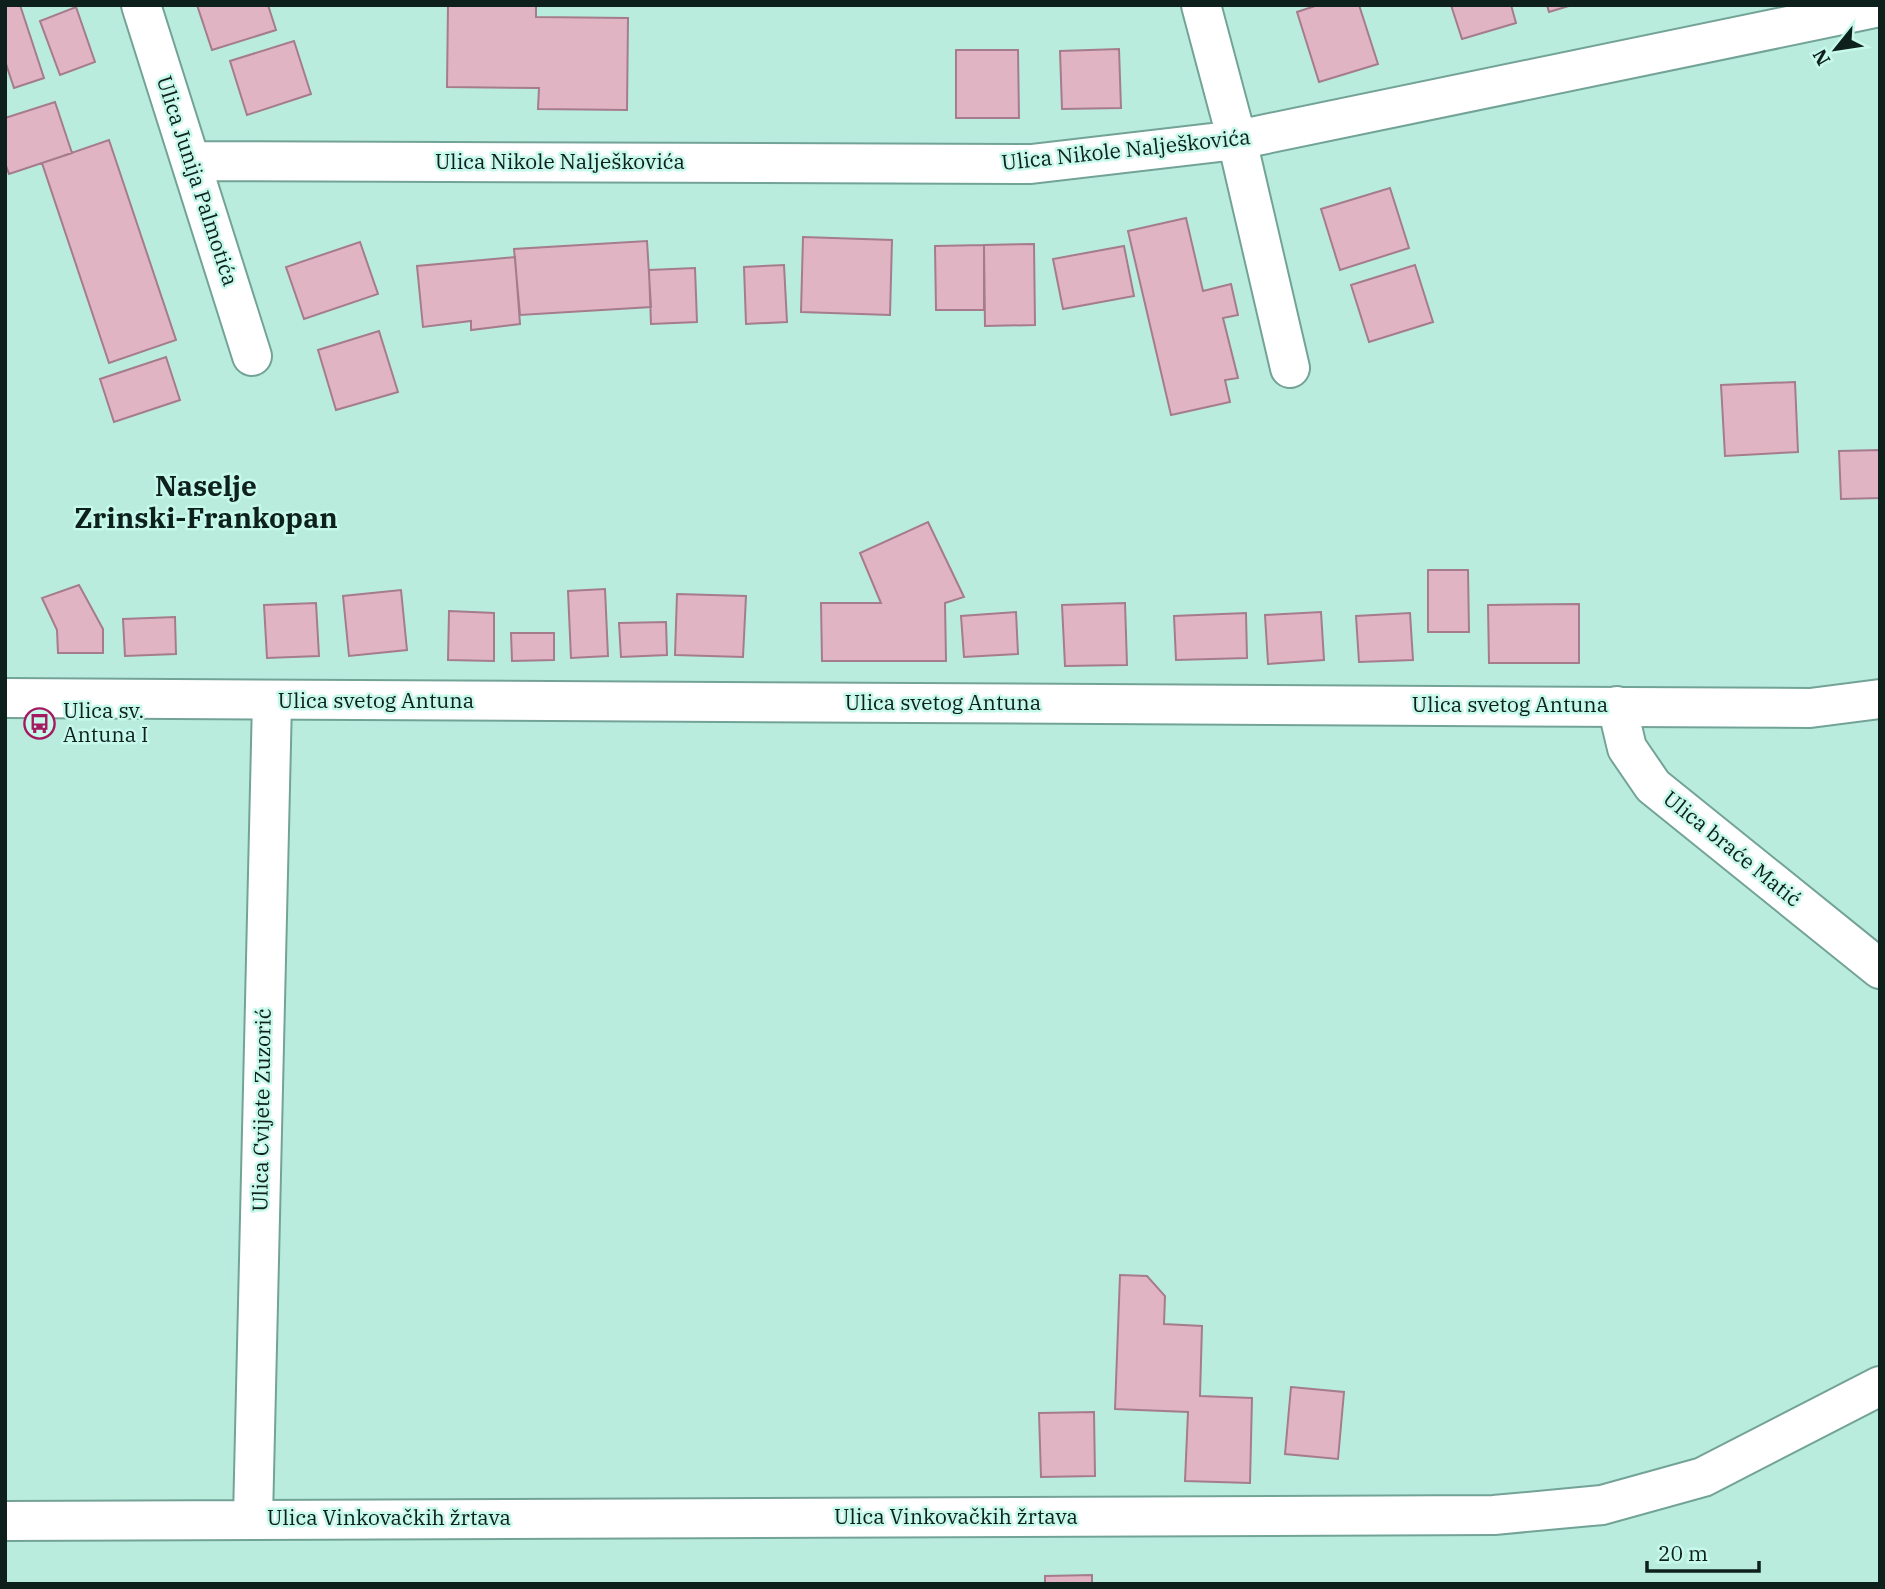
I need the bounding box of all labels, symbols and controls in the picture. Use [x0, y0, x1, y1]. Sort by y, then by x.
north arrow [1801, 14, 1871, 84]
text: N [1807, 45, 1835, 70]
street label: Ulica Junija Palmotića [151, 72, 245, 289]
street label: Ulica Nikole Nalješkovića [1000, 122, 1252, 176]
street label: Ulica Nikole Nalješkovića [435, 147, 685, 175]
district label: Naselje Zrinski-Frankopan [74, 467, 338, 536]
street label: Ulica svetog Antuna [278, 686, 474, 714]
street label: Ulica svetog Antuna [845, 688, 1041, 716]
street label: Ulica svetog Antuna [1412, 690, 1608, 718]
place label: Ulica sv. Antuna I [63, 696, 148, 748]
bus stop icon: Ulica sv. Antuna I [23, 706, 57, 740]
street label: Ulica braće Matić [1658, 784, 1807, 913]
street label: Ulica Cvijete Zuzorić [245, 1008, 277, 1212]
street label: Ulica Vinkovačkih žrtava [834, 1502, 1078, 1530]
street label: Ulica Vinkovačkih žrtava [267, 1503, 511, 1531]
scale bar [1647, 1530, 1759, 1574]
text: 20 m [1658, 1539, 1708, 1567]

